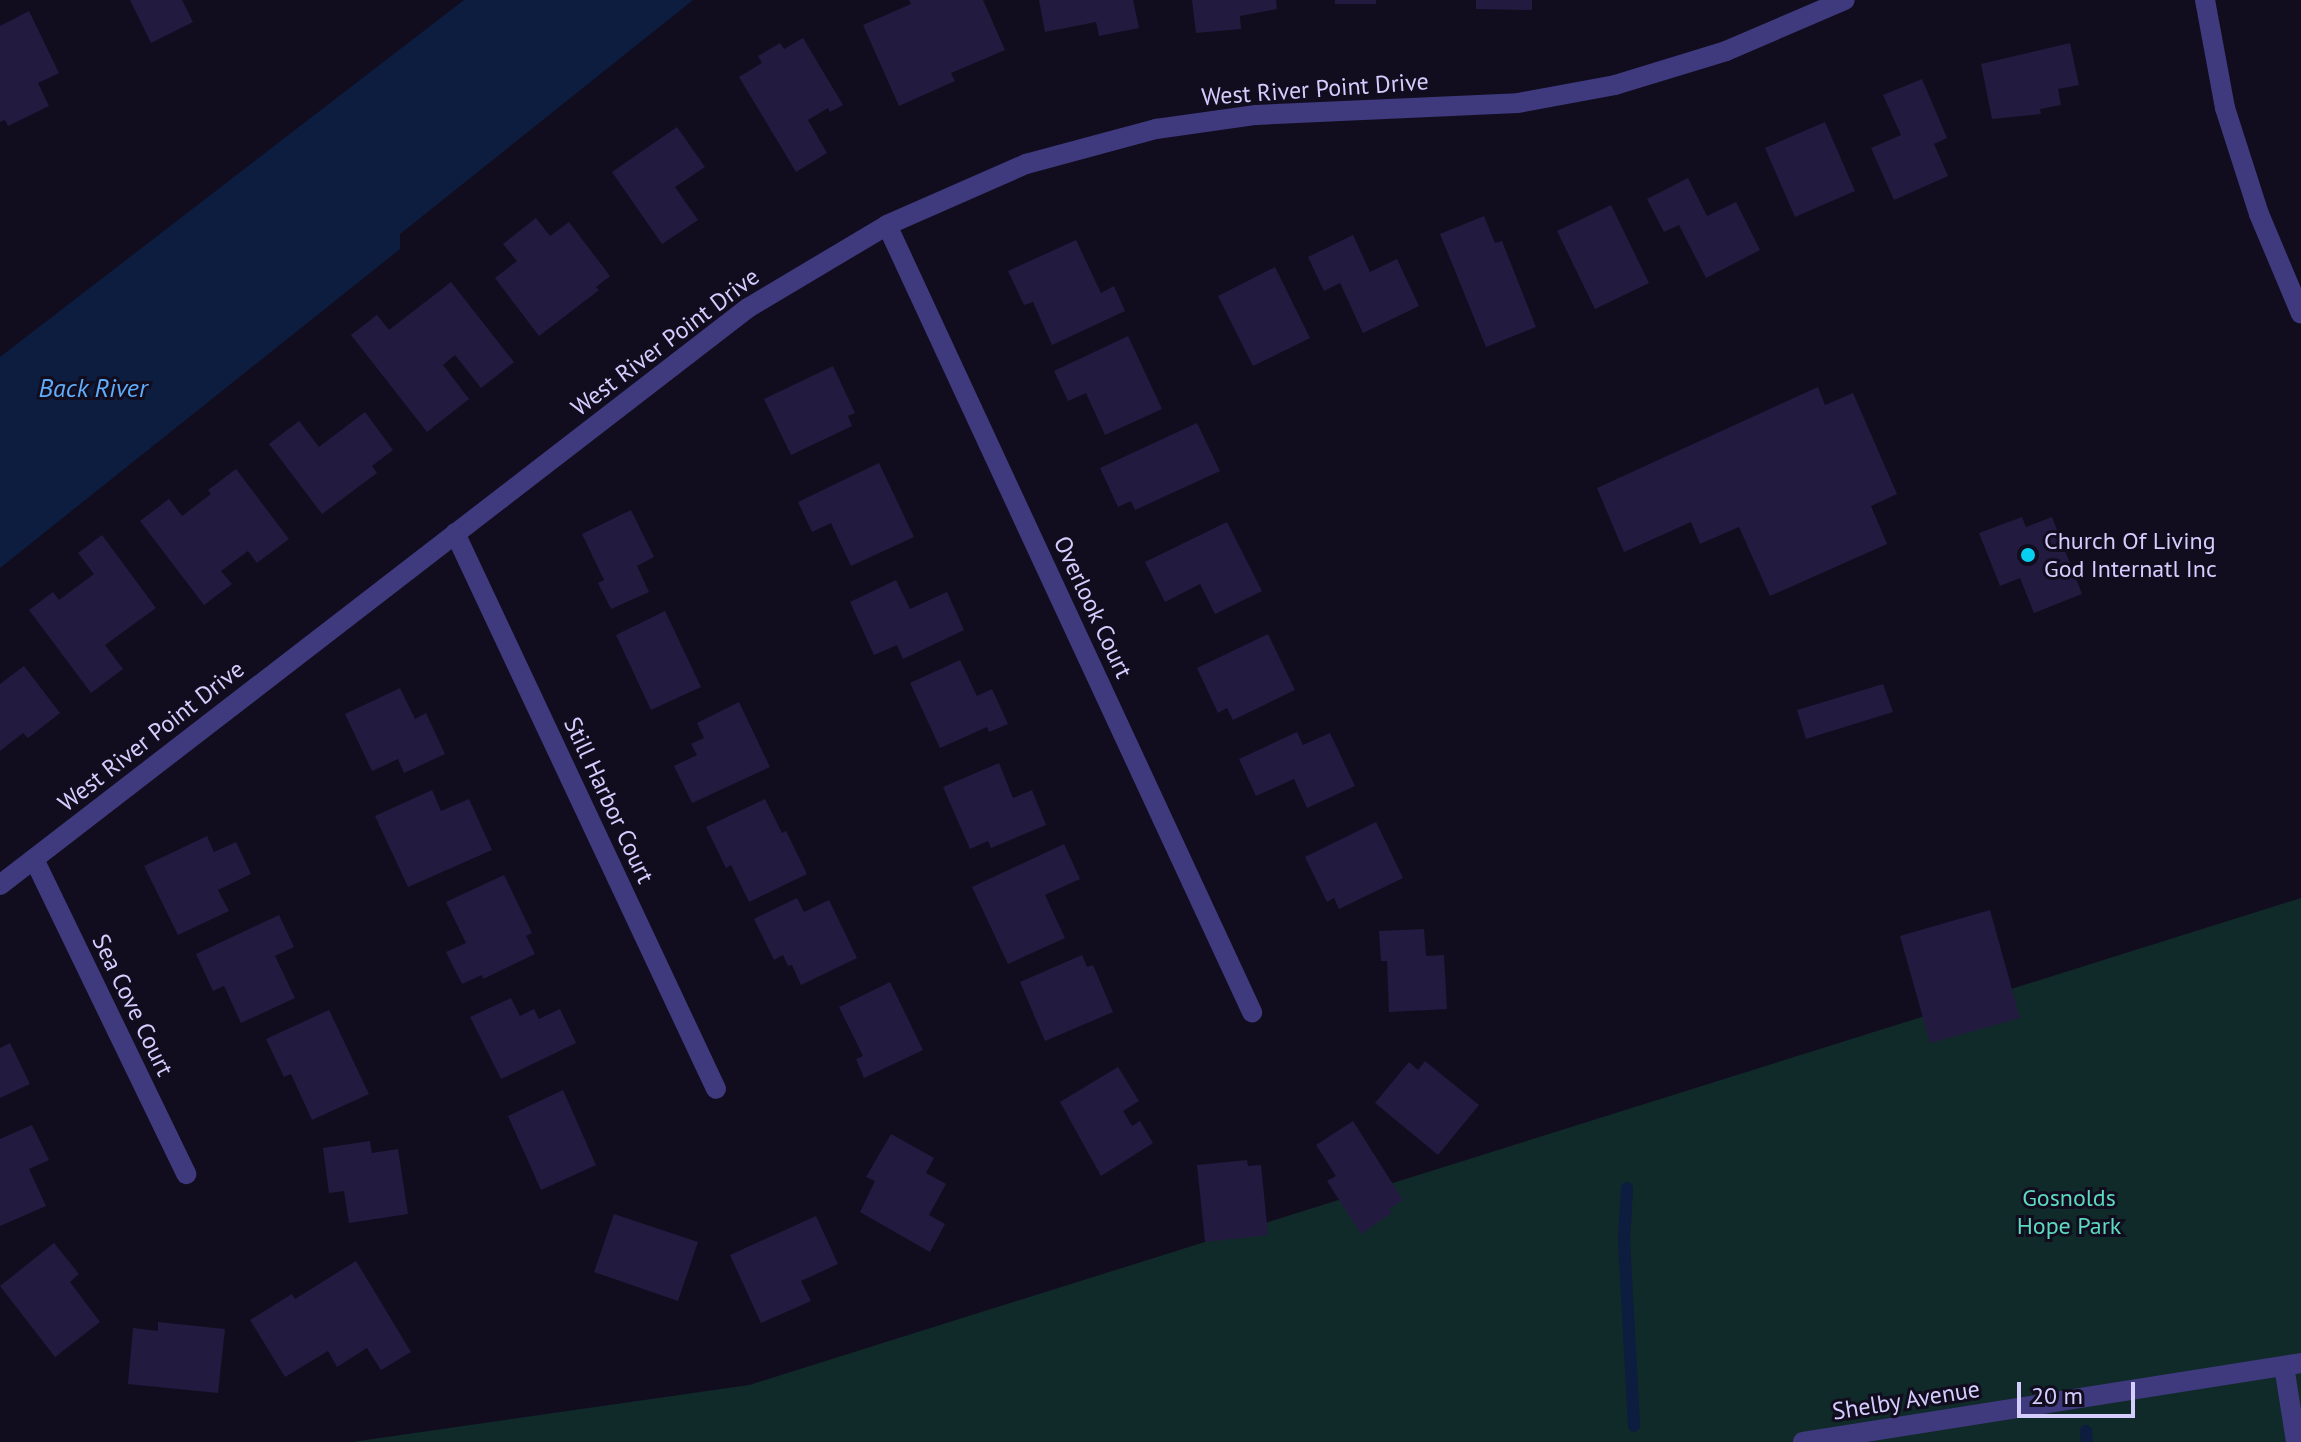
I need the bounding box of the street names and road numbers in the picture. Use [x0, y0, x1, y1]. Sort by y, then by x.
street label: West River Point Drive [1200, 67, 1430, 111]
street label: West River Point Drive [565, 262, 765, 422]
street label: Overlook Court [1047, 531, 1139, 683]
street label: West River Point Drive [52, 655, 250, 817]
street label: Still Harbor Court [558, 712, 660, 888]
street label: Sea Cove Court [86, 929, 180, 1081]
street label: Shelby Avenue [1830, 1374, 1982, 1426]

